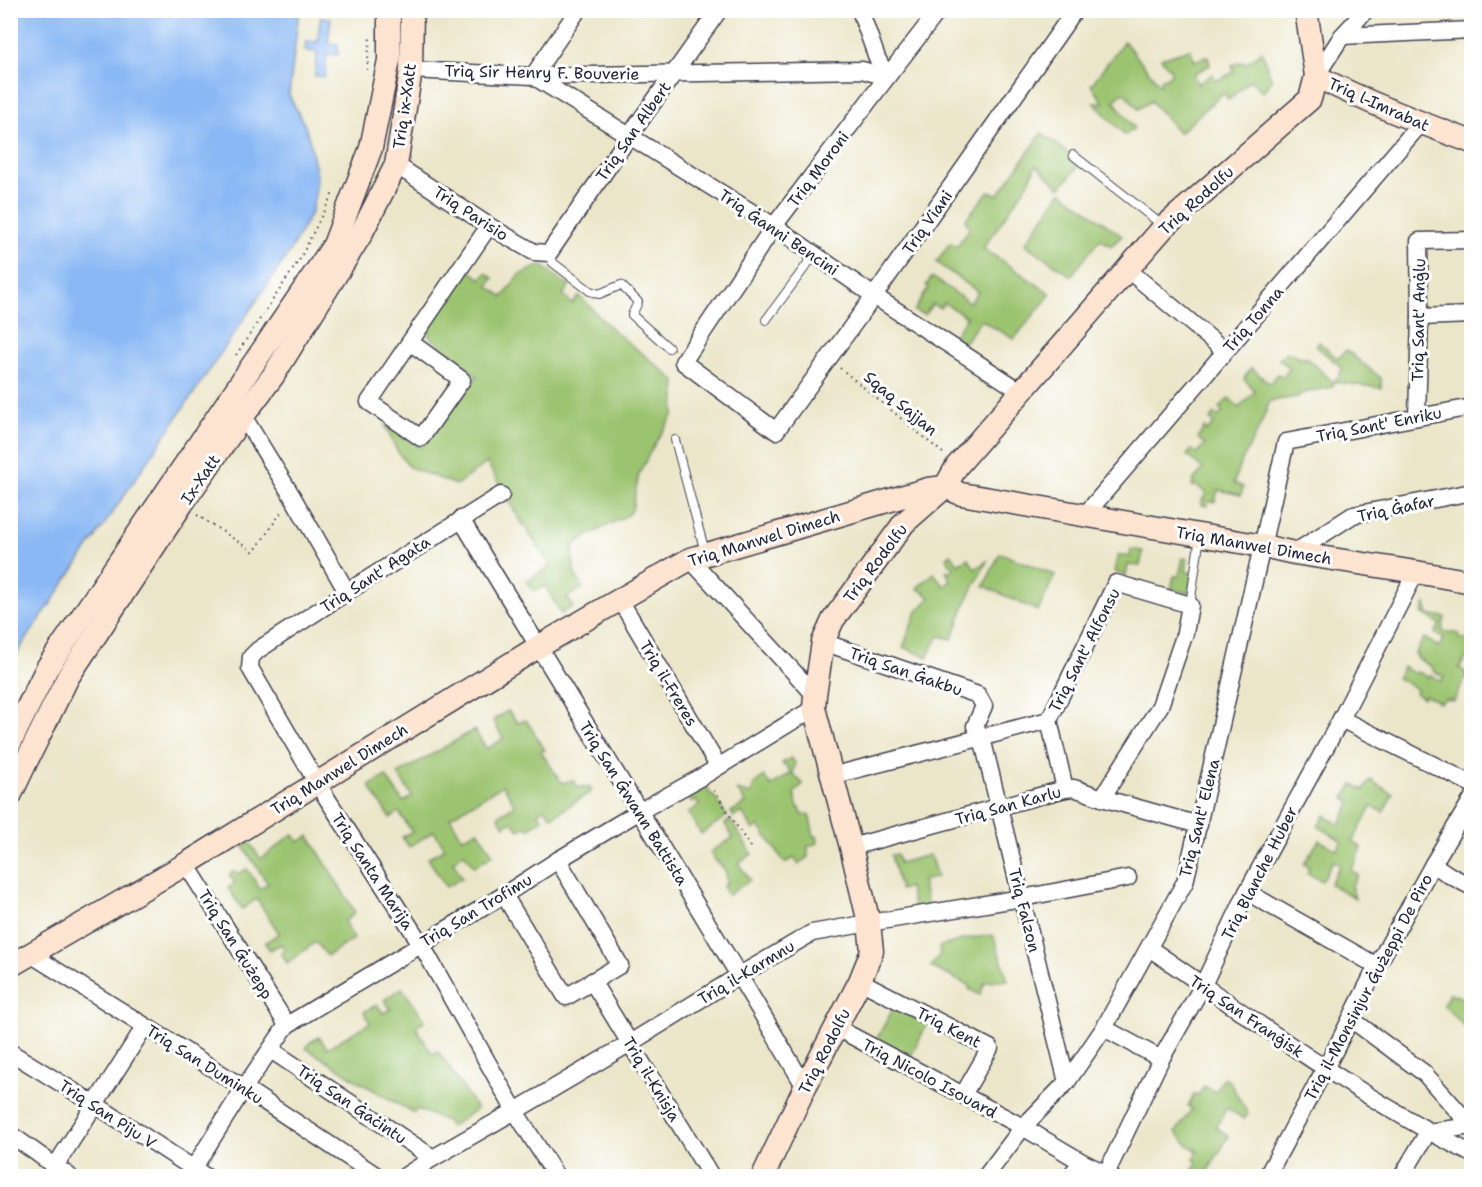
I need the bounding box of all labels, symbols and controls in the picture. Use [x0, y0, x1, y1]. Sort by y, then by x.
street label: Triq Sir Henry F. Bouverie [444, 60, 640, 85]
street label: Triq ix-Xatt [388, 62, 421, 150]
street label: Triq l-Imrabat [1325, 73, 1433, 136]
street label: Triq San Albert [591, 77, 676, 185]
street label: Triq Moroni [783, 127, 854, 212]
street label: Triq Rodolfu [1154, 161, 1238, 240]
street label: Triq Parisio [429, 181, 512, 246]
street label: Triq Ġanni Bencini [715, 185, 843, 280]
street label: Triq Viani [898, 186, 957, 259]
street label: Triq Sant' Anġlu [1407, 258, 1430, 382]
street label: Triq Tonna [1219, 282, 1288, 357]
street label: Sqaq Sajjan [860, 366, 942, 440]
street label: Triq Sant' Enriku [1315, 402, 1444, 447]
street label: Ix-Xatt [176, 450, 225, 508]
street label: Triq Ġafar [1355, 490, 1437, 527]
street label: Triq Manwel Dimech [686, 505, 843, 572]
street label: Triq Rodolfu [839, 519, 912, 607]
street label: Triq Manwel Dimech [1174, 521, 1333, 570]
street label: Triq Sant' Agata [316, 531, 434, 618]
street label: Triq Sant' Alfonsu [1044, 585, 1125, 716]
street label: Triq il-Freres [635, 636, 702, 730]
street label: Triq San Ġakbu [847, 642, 965, 701]
street label: Triq San Ġwann Battista [574, 717, 693, 889]
street label: Triq Manwel Dimech [267, 719, 412, 820]
street label: Triq Sant' Elena [1175, 756, 1224, 880]
street label: Triq San Karlu [953, 781, 1063, 830]
street label: Triq Blanche Huber [1217, 803, 1302, 944]
street label: Triq Santa Marija [327, 809, 418, 934]
street label: Triq Falzon [1004, 866, 1045, 955]
street label: Triq San Trofimu [417, 869, 536, 952]
street label: Triq il-Monsinjur Ġużeppi De Piro [1300, 870, 1437, 1104]
street label: Triq San Ġużepp [193, 885, 278, 1003]
street label: Triq il-Karmnu [694, 935, 798, 1010]
street label: Triq San Franġisk [1186, 970, 1308, 1062]
street label: Triq Kent [913, 1002, 985, 1053]
street label: Triq Rodolfu [794, 1005, 855, 1098]
street label: Triq San Duminku [142, 1020, 267, 1109]
street label: Triq il-Knisja [618, 1033, 685, 1126]
street label: Triq Nicolo Isouard [859, 1034, 1001, 1123]
street label: Triq San Ġaċintu [293, 1060, 411, 1149]
street label: Triq San Piju V [55, 1075, 160, 1154]

